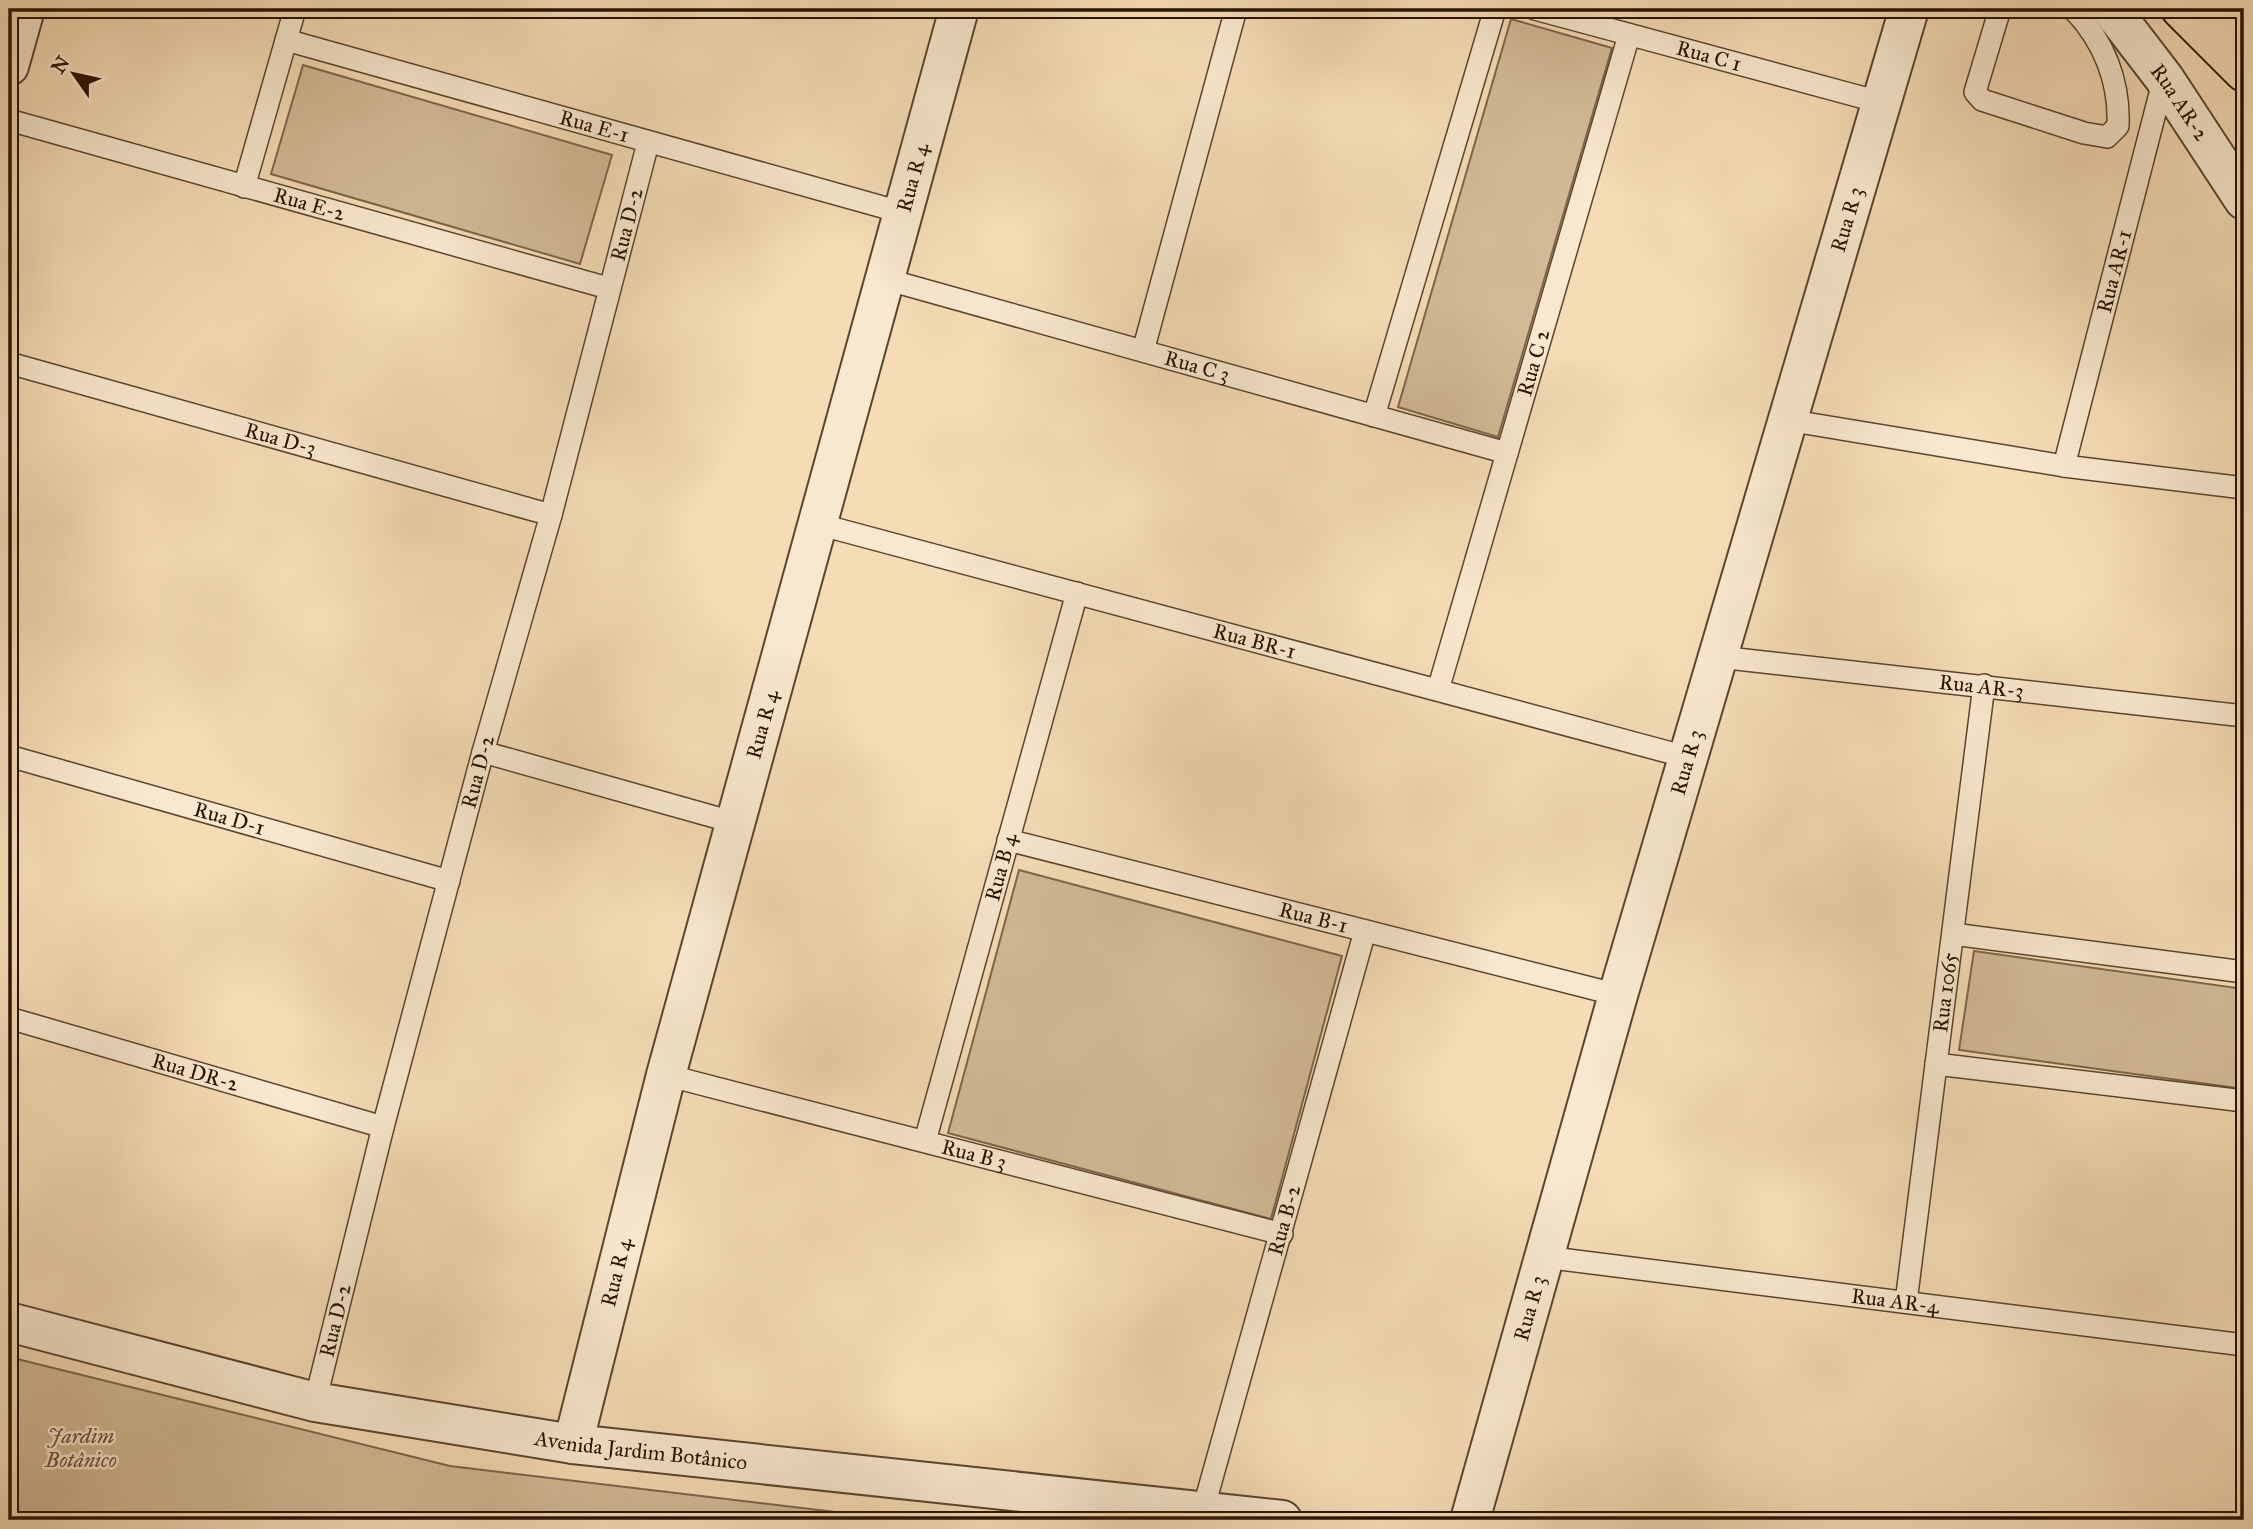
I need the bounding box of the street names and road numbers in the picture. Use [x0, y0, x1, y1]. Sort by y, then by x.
street label: Rua C 1 [1673, 35, 1744, 77]
street label: Rua AR-2 [2145, 59, 2215, 146]
street label: Rua E-1 [556, 104, 632, 148]
street label: Rua R 4 [891, 139, 935, 215]
street label: Rua E-2 [271, 182, 349, 227]
street label: Rua R 3 [1825, 184, 1869, 255]
street label: Rua D-2 [605, 185, 649, 264]
street label: Rua AR-1 [2091, 227, 2137, 316]
street label: Rua C 2 [1511, 326, 1556, 399]
street label: Rua C 3 [1162, 345, 1233, 388]
street label: Rua D-3 [242, 417, 319, 461]
street label: Rua BR-1 [1210, 618, 1299, 665]
street label: Rua AR-3 [1938, 669, 2025, 704]
street label: Rua R 4 [740, 686, 785, 762]
street label: Rua R 3 [1665, 727, 1709, 798]
street label: Rua D-2 [456, 731, 500, 811]
street label: Rua D-1 [191, 796, 268, 841]
street label: Rua B 4 [979, 829, 1023, 904]
street label: Rua B-1 [1276, 896, 1350, 939]
street label: Rua 1065 [1927, 951, 1963, 1034]
street label: Rua DR-2 [149, 1047, 242, 1097]
street label: Rua B 3 [939, 1134, 1009, 1175]
street label: Rua B-2 [1262, 1181, 1307, 1258]
street label: Rua R 4 [595, 1234, 638, 1310]
street label: Rua R 3 [1508, 1273, 1551, 1344]
street label: Rua D-2 [314, 1280, 357, 1360]
street label: Rua AR-4 [1850, 1283, 1942, 1320]
street label: Avenida Jardim Botânico [532, 1425, 749, 1476]

